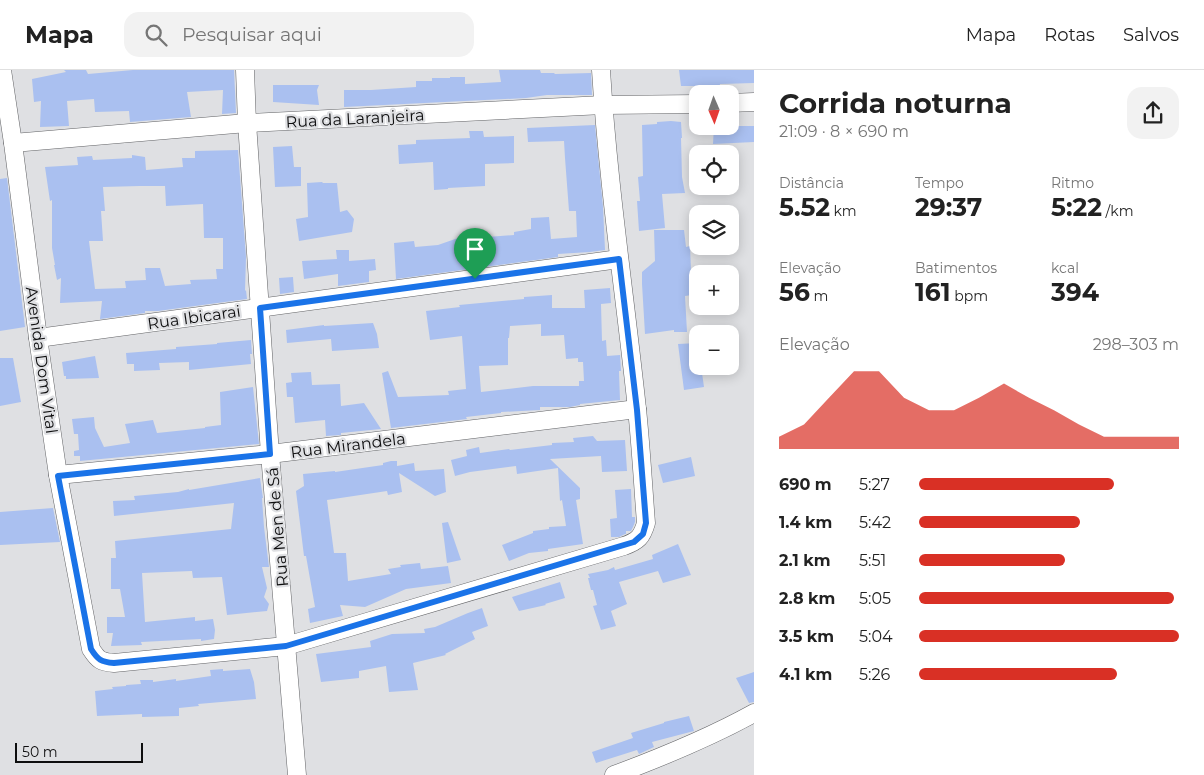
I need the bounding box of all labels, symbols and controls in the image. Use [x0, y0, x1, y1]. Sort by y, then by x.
search box [124, 12, 474, 57]
text: Mapa [25, 20, 94, 49]
icon: search [142, 21, 170, 49]
text: Pesquisar aqui [182, 23, 322, 46]
text: Mapa [966, 24, 1016, 46]
text: Rotas [1044, 24, 1095, 46]
text: Salvos [1123, 24, 1179, 46]
north arrow [689, 85, 739, 135]
map controls [689, 85, 739, 375]
text: Corrida noturna [779, 86, 1012, 120]
button: share [1127, 87, 1179, 139]
street label: Rua da Laranjeira [285, 105, 425, 132]
text: 21:09 · 8 × 690 m [779, 122, 909, 141]
button: locate [689, 145, 739, 195]
text: Distância [779, 174, 844, 192]
text: Tempo [915, 174, 964, 192]
text: Ritmo [1051, 174, 1094, 192]
text: 5.52 [779, 192, 830, 222]
text: 29:37 [915, 192, 982, 222]
text: 5:22 [1051, 192, 1102, 222]
text: km [830, 202, 857, 220]
text: /km [1102, 202, 1134, 220]
button: layers [689, 205, 739, 255]
pin [454, 228, 496, 279]
icon: arrive [461, 235, 489, 263]
text: Elevação [779, 259, 841, 277]
text: Batimentos [915, 259, 997, 277]
text: kcal [1051, 259, 1079, 277]
button: + [689, 265, 739, 315]
text: 56 [779, 277, 810, 307]
text: 161 [915, 277, 951, 307]
text: 394 [1051, 277, 1099, 307]
street label: Avenida Dom Vital [22, 285, 61, 435]
text: m [810, 287, 828, 305]
text: bpm [951, 287, 988, 305]
street label: Rua Ibicarai [146, 302, 242, 333]
button: − [689, 325, 739, 375]
text: Elevação [779, 335, 850, 354]
text: 298–303 m [1093, 335, 1179, 354]
street label: Rua Mirandela [289, 429, 407, 462]
street label: Rua Men de Sá [263, 466, 292, 588]
text: 690 m [779, 475, 832, 494]
text: 5:27 [859, 475, 890, 494]
text: 1.4 km [779, 513, 832, 532]
text: 5:42 [859, 513, 891, 532]
text: 2.1 km [779, 551, 831, 570]
text: 5:51 [859, 551, 886, 570]
text: 2.8 km [779, 589, 835, 608]
text: 5:05 [859, 589, 891, 608]
text: 3.5 km [779, 627, 834, 646]
text: 5:04 [859, 627, 893, 646]
text: 4.1 km [779, 665, 832, 684]
text: 5:26 [859, 665, 890, 684]
scale bar [15, 740, 142, 763]
text: 50 m [22, 743, 58, 761]

